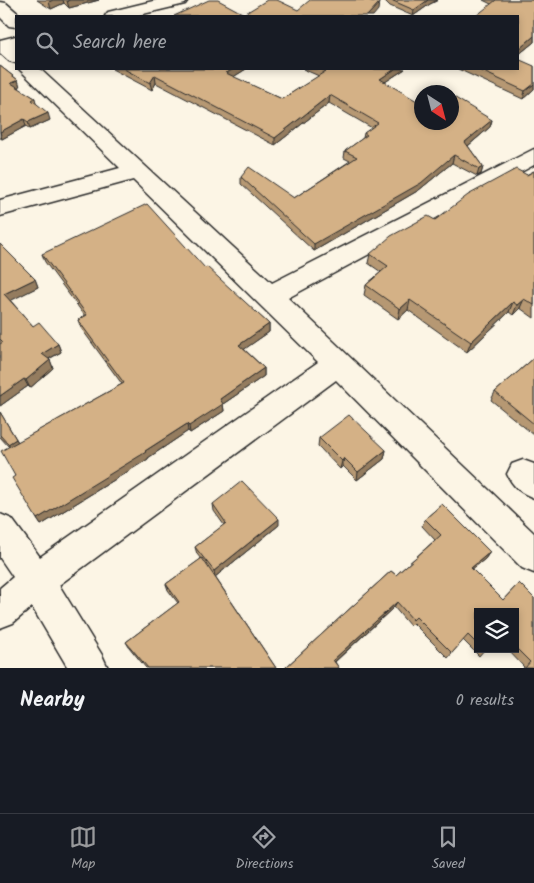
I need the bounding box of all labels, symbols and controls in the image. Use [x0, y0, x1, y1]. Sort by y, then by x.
search box [15, 15, 519, 70]
text: Search here [73, 28, 167, 58]
icon: search [33, 29, 61, 57]
north arrow [414, 85, 459, 130]
map controls [474, 608, 519, 653]
button: layers [474, 608, 519, 653]
text: Nearby [20, 684, 85, 717]
text: 0 results [456, 688, 514, 713]
tab: Map [69, 823, 97, 875]
tab: Directions [235, 823, 293, 875]
tab: Saved [432, 823, 465, 875]

